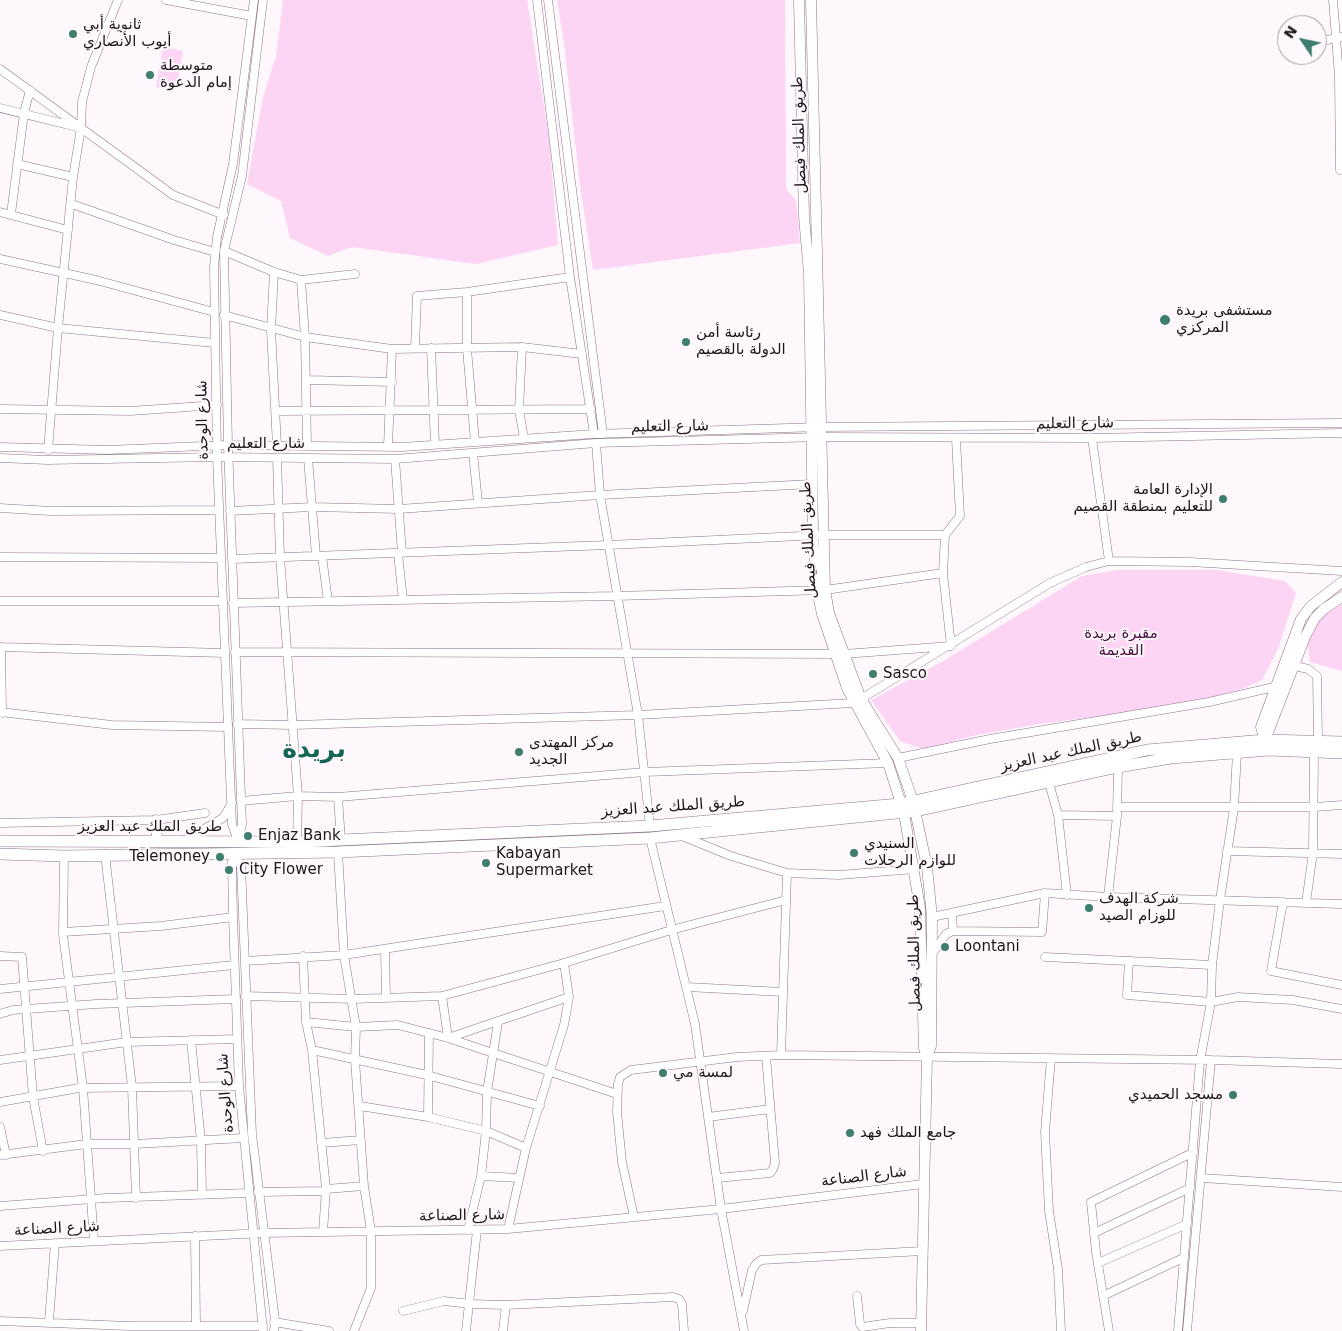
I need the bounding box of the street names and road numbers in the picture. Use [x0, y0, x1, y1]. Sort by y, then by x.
street label: طريق الملك فيصل [789, 76, 811, 194]
street label: شارع الوحدة [193, 380, 213, 460]
street label: شارع التعليم [1036, 414, 1114, 434]
street label: شارع التعليم [631, 417, 709, 437]
street label: شارع التعليم [227, 435, 305, 453]
street label: طريق الملك فيصل [797, 481, 821, 599]
street label: طريق الملك عبد العزيز [999, 728, 1143, 776]
street label: طريق الملك عبد العزيز [600, 793, 746, 821]
street label: طريق الملك عبد العزيز [78, 818, 222, 836]
street label: طريق الملك فيصل [905, 894, 925, 1012]
street label: شارع الوحدة [214, 1053, 238, 1133]
street label: شارع الصناعة [820, 1163, 908, 1191]
street label: شارع الصناعة [419, 1206, 505, 1226]
street label: شارع الصناعة [14, 1218, 100, 1240]

